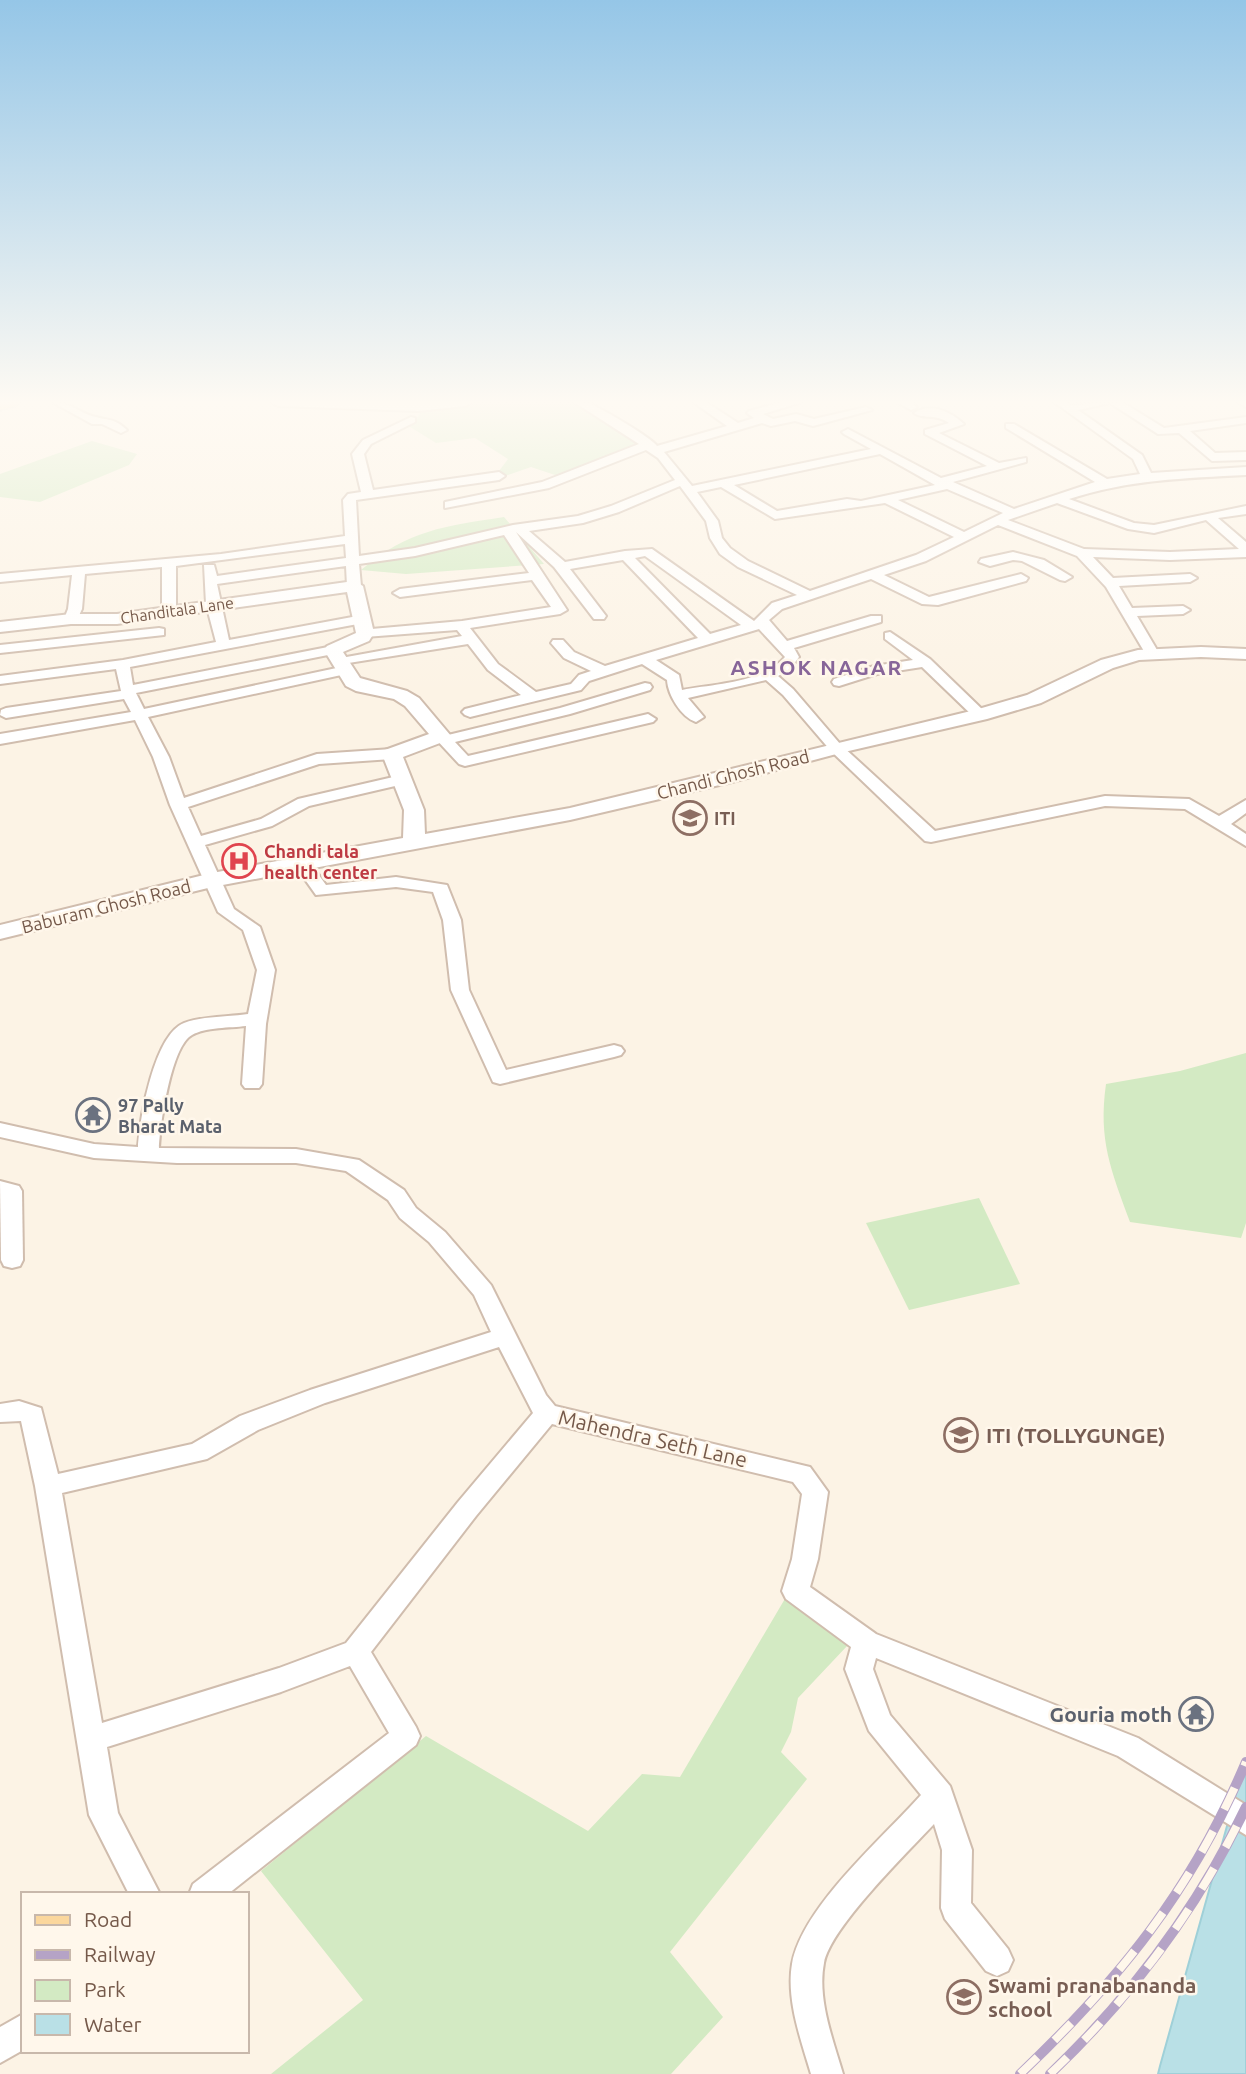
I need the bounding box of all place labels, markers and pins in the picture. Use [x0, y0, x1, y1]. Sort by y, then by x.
school or university icon: ITI [671, 799, 709, 837]
place label: ITI [714, 808, 736, 828]
place label: Chandi tala health center [264, 841, 378, 882]
hospital icon: Chandi tala health center [220, 842, 258, 880]
place label: 97 Pally Bharat Mata [118, 1095, 222, 1136]
temple icon: 97 Pally Bharat Mata [74, 1096, 112, 1134]
school or university icon: ITI (TOLLYGUNGE) [942, 1416, 980, 1454]
place label: ITI (TOLLYGUNGE) [986, 1423, 1165, 1447]
temple icon: Gouria moth [1177, 1695, 1215, 1733]
place label: Gouria moth [1050, 1702, 1172, 1726]
place label: Swami pranabananda school [988, 1973, 1196, 2021]
school or university icon: Swami pranabananda school [945, 1978, 983, 2016]

